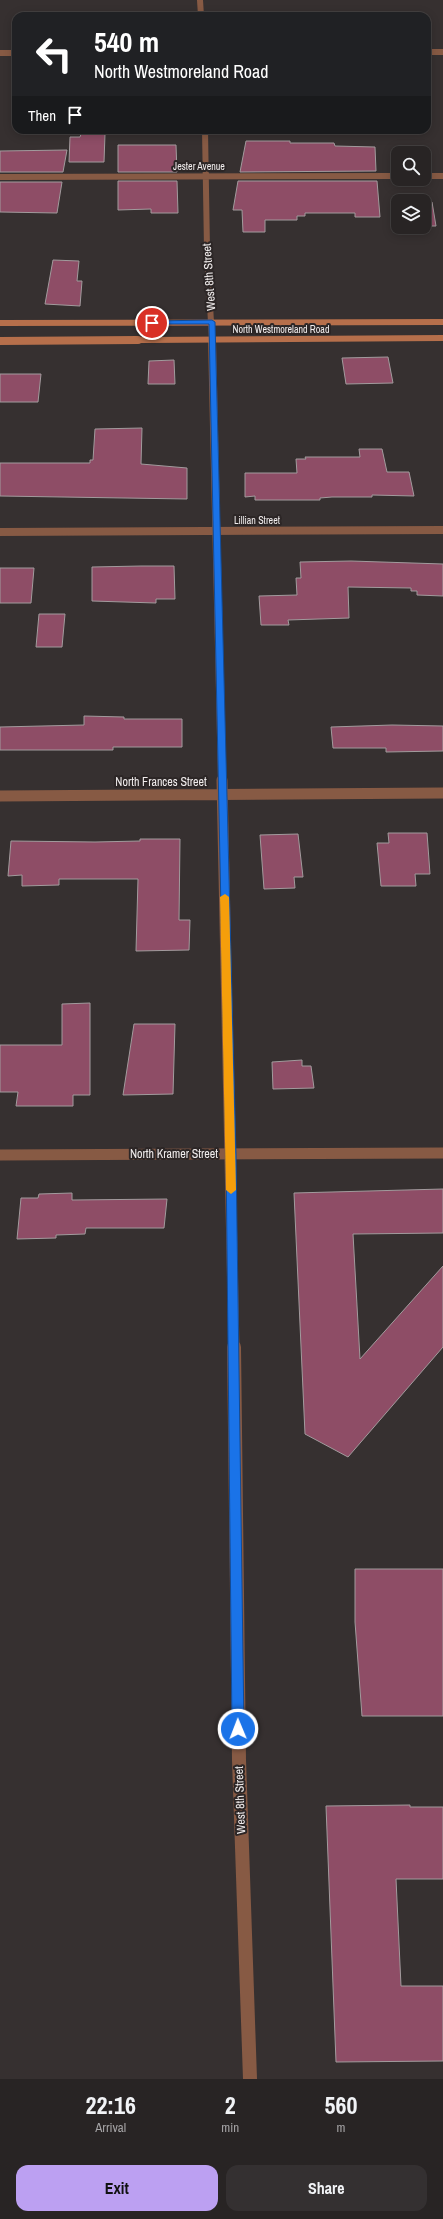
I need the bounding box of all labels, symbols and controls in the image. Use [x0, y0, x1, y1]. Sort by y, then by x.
text: 540 m [94, 23, 159, 61]
icon: left [28, 28, 80, 80]
text: North Westmoreland Road [94, 59, 268, 84]
icon: arrive [64, 104, 86, 126]
text: Then [28, 105, 56, 126]
map controls [391, 146, 431, 234]
button: search [391, 146, 431, 186]
street label: Jester Avenue [173, 160, 225, 173]
button: layers [391, 194, 431, 234]
street label: West 8th Street [199, 242, 219, 311]
pin [135, 306, 169, 340]
icon: arrive [141, 312, 163, 334]
street label: North Westmoreland Road [233, 323, 329, 336]
street label: Lillian Street [234, 514, 281, 527]
street label: North Frances Street [115, 774, 207, 790]
street label: North Kramer Street [130, 1146, 218, 1162]
position arrow [217, 1708, 259, 1750]
street label: West 8th Street [231, 1766, 249, 1834]
text: 22:16 [86, 2089, 136, 2121]
text: 2 [225, 2089, 236, 2121]
text: 560 [325, 2089, 357, 2121]
text: Arrival [95, 2119, 126, 2136]
text: min [221, 2119, 239, 2136]
text: m [337, 2119, 345, 2136]
button: Exit [16, 2165, 218, 2211]
button: Share [226, 2165, 427, 2211]

